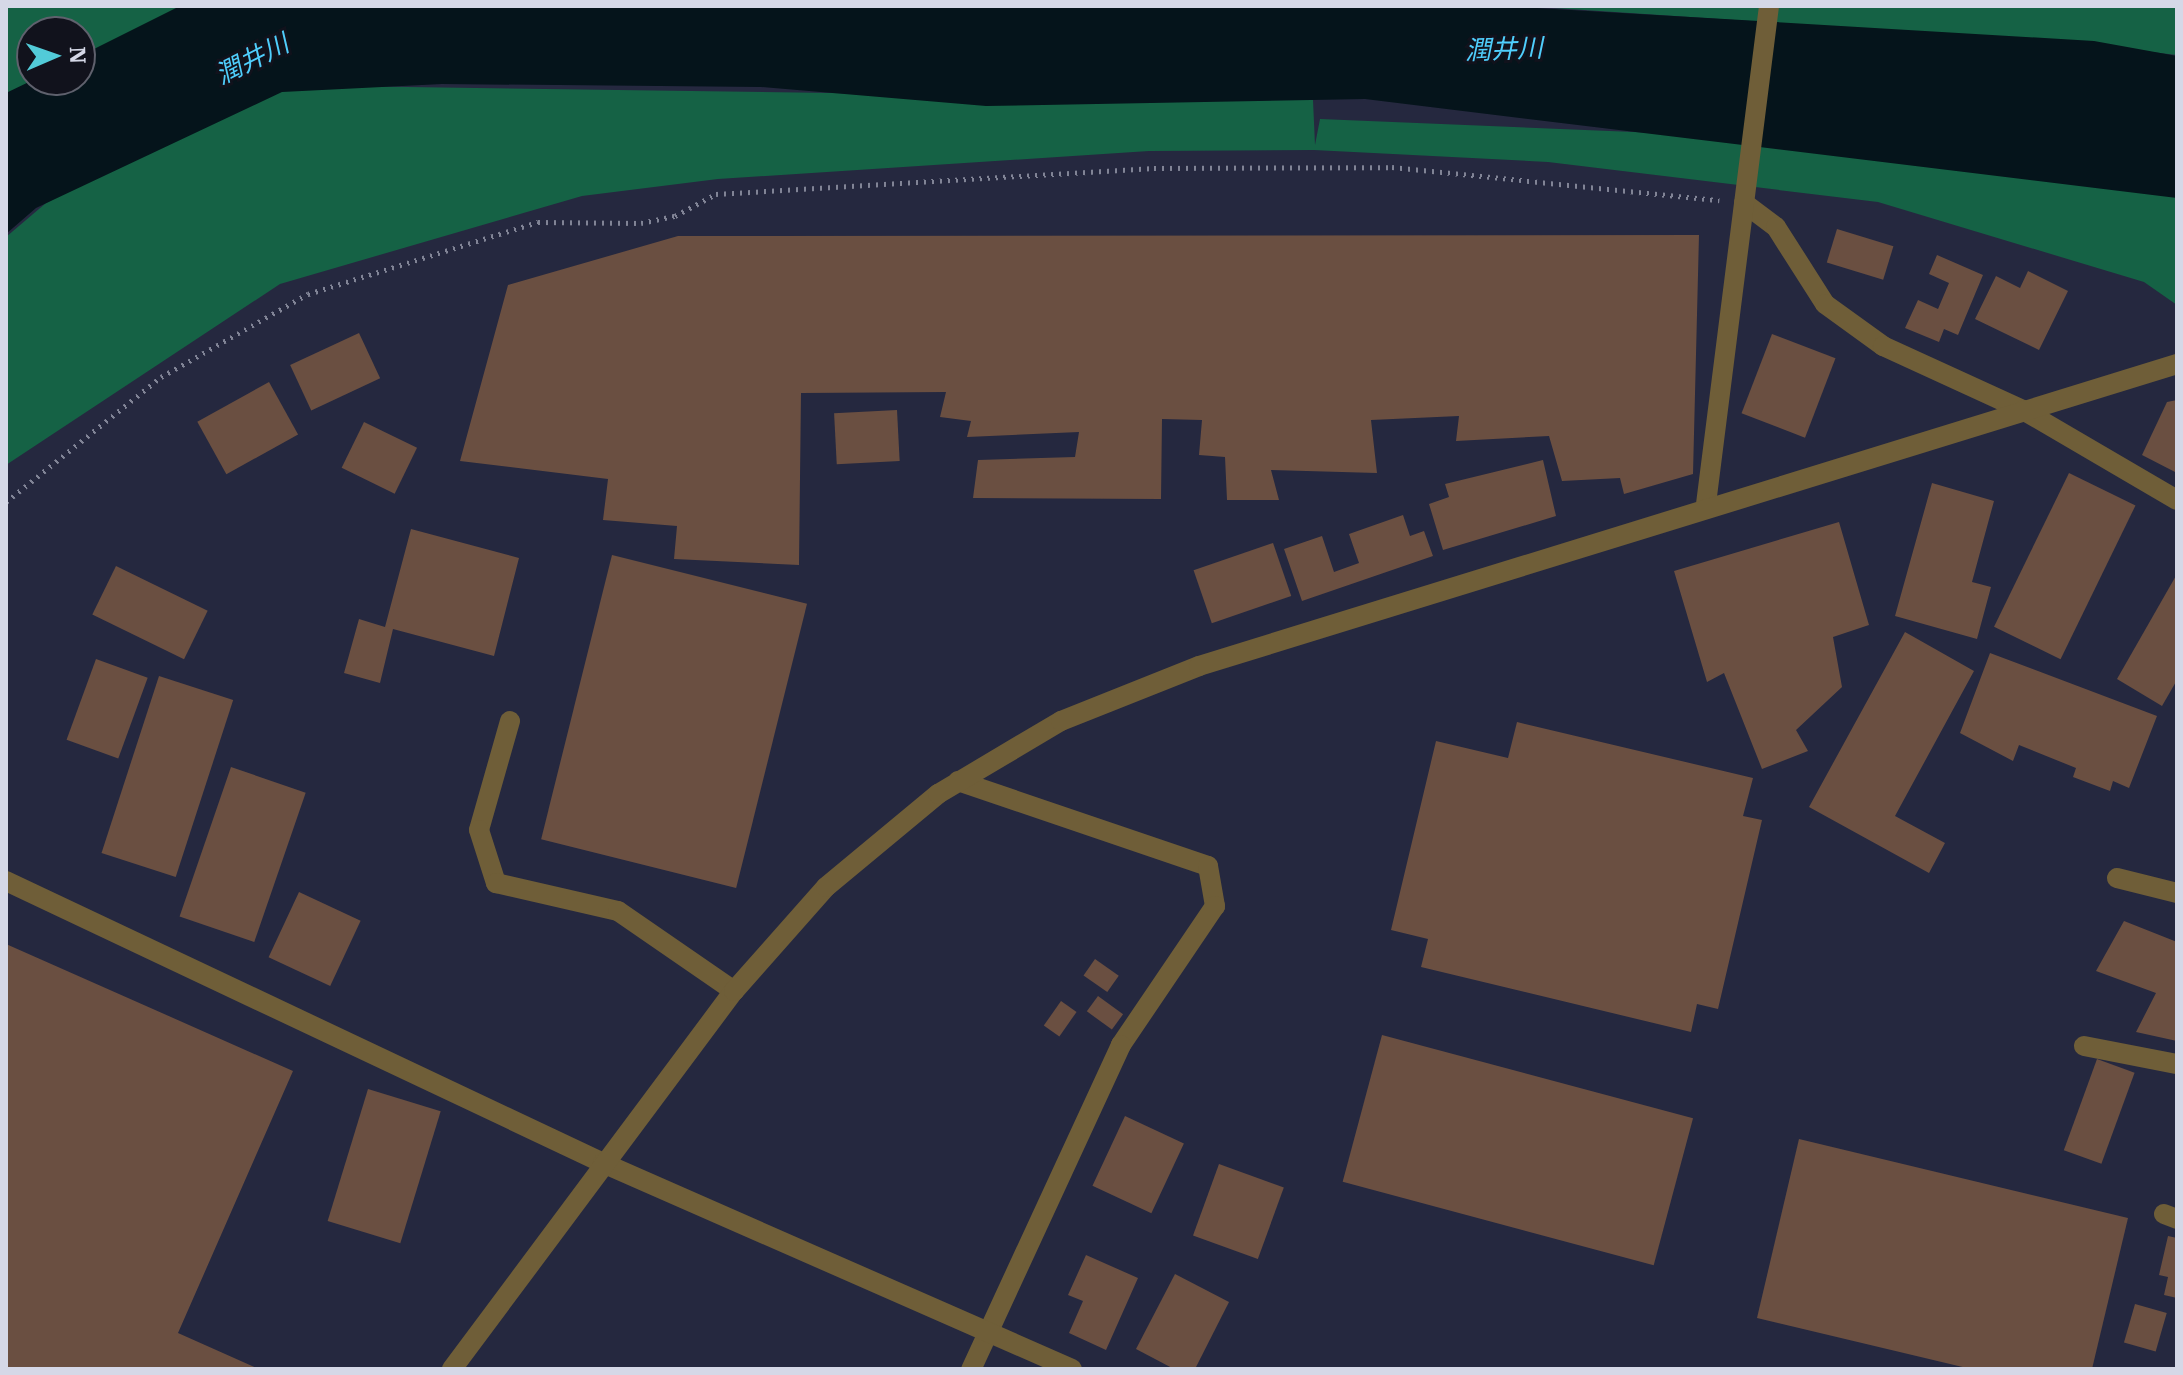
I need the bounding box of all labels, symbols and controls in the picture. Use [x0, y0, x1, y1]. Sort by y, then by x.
north arrow [16, 16, 96, 96]
water label: 潤井川 [210, 27, 294, 91]
water label: 潤井川 [1464, 32, 1544, 66]
text: N [64, 46, 93, 64]

